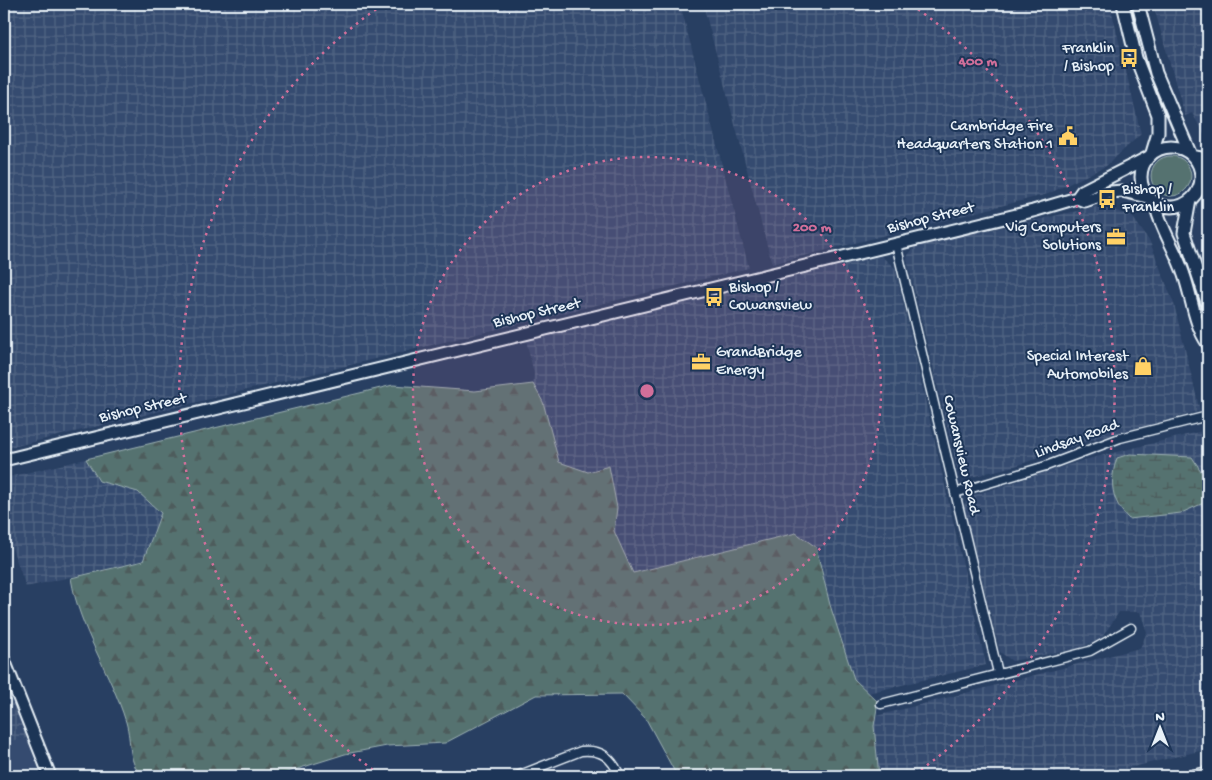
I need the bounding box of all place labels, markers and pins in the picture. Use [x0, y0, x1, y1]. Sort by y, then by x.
place label: Franklin / Bishop [1061, 40, 1114, 77]
bus stop icon: Franklin / Bishop [1118, 47, 1140, 69]
place label: Cambridge Fire Headquarters Station 1 [897, 118, 1054, 155]
public building icon: Cambridge Fire Headquarters Station 1 [1057, 125, 1079, 147]
place label: Bishop / Franklin [1121, 181, 1174, 218]
bus stop icon: Bishop / Franklin [1096, 188, 1118, 210]
place label: Vig Computers Solutions [1005, 219, 1102, 256]
office icon: Vig Computers Solutions [1105, 226, 1127, 248]
place label: Bishop / Cowansview [728, 279, 813, 316]
bus stop icon: Bishop / Cowansview [703, 286, 725, 308]
place label: GrandBridge Energy [716, 344, 802, 381]
place label: Special Interest Automobiles [1027, 348, 1129, 385]
office icon: GrandBridge Energy [690, 351, 712, 373]
shop icon: Special Interest Automobiles [1132, 355, 1154, 377]
centre of rings [638, 382, 656, 400]

